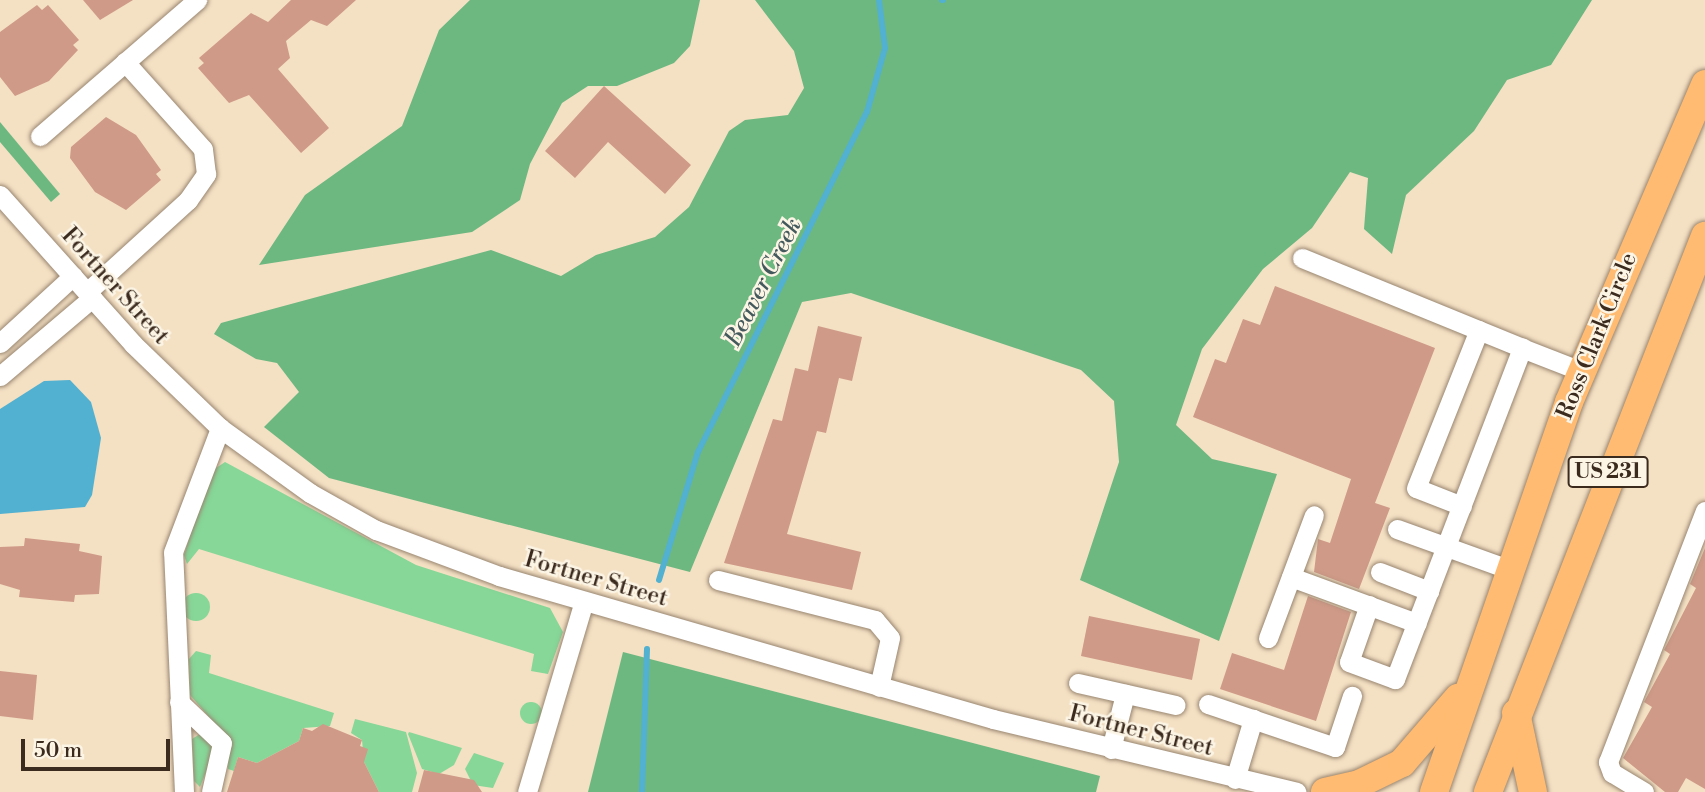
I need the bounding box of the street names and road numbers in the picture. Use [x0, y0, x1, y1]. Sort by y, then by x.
street label: Fortner Street [55, 222, 175, 350]
street label: Ross Clark Circle [1551, 249, 1643, 423]
road number: US 231 [1566, 454, 1650, 490]
street label: Fortner Street [521, 545, 671, 613]
street label: Fortner Street [1066, 700, 1216, 762]

